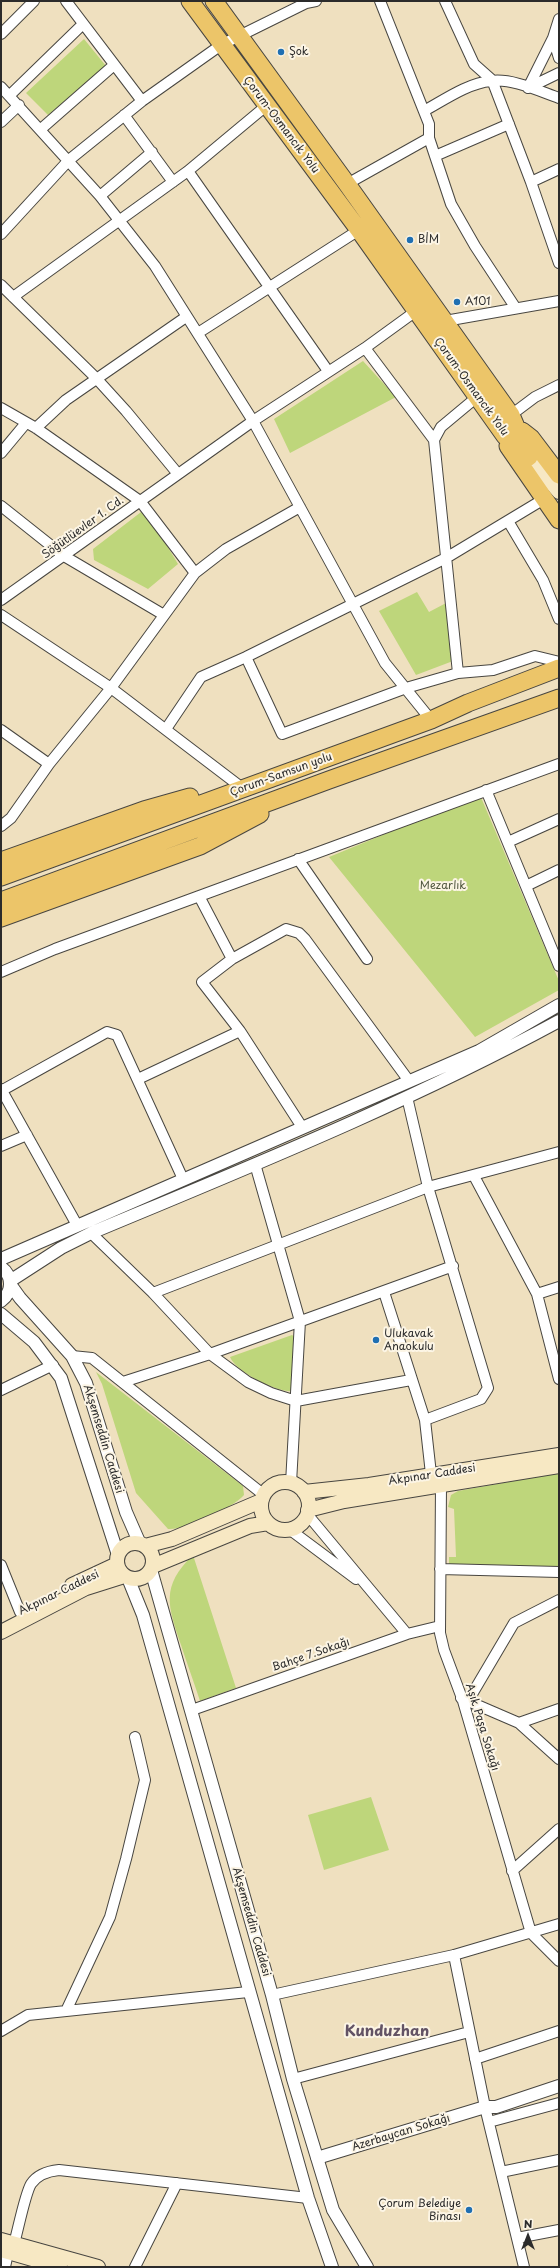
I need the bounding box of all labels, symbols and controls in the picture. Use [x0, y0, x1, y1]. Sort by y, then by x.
place label: Şok [289, 45, 309, 59]
marker: Şok [276, 47, 286, 57]
street label: Çorum-Osmancık Yolu [240, 74, 322, 176]
place label: BİM [418, 233, 439, 247]
marker: BİM [405, 235, 415, 245]
place label: A101 [465, 295, 490, 309]
marker: A101 [452, 297, 462, 307]
street label: Çorum-Osmancık Yolu [431, 335, 511, 439]
street label: Söğütlüevler 1. Cd. [40, 494, 126, 562]
street label: Çorum-Samsun yolu [228, 750, 334, 800]
park label: Mezarlık [420, 879, 466, 893]
place label: Ulukavak Anaokulu [384, 1327, 434, 1353]
marker: Ulukavak Anaokulu [371, 1335, 381, 1345]
street label: Akşemseddin Caddesi [80, 1383, 126, 1495]
street label: Akpınar Caddesi [387, 1462, 477, 1488]
street label: Akpınar Caddesi [17, 1568, 101, 1618]
street label: Bahçe 7.Sokağı [270, 1636, 352, 1674]
street label: Aşık Paşa Sokağı [462, 1682, 502, 1772]
street label: Akşemseddin Caddesi [229, 1866, 273, 1978]
district label: Kunduzhan [345, 2023, 429, 2041]
street label: Azerbaycan Sokağı [350, 2112, 452, 2154]
place label: Çorum Belediye Binası [378, 2197, 461, 2223]
marker: Çorum Belediye Binası [464, 2205, 474, 2215]
text: N [524, 2215, 532, 2232]
north arrow [508, 2216, 548, 2256]

